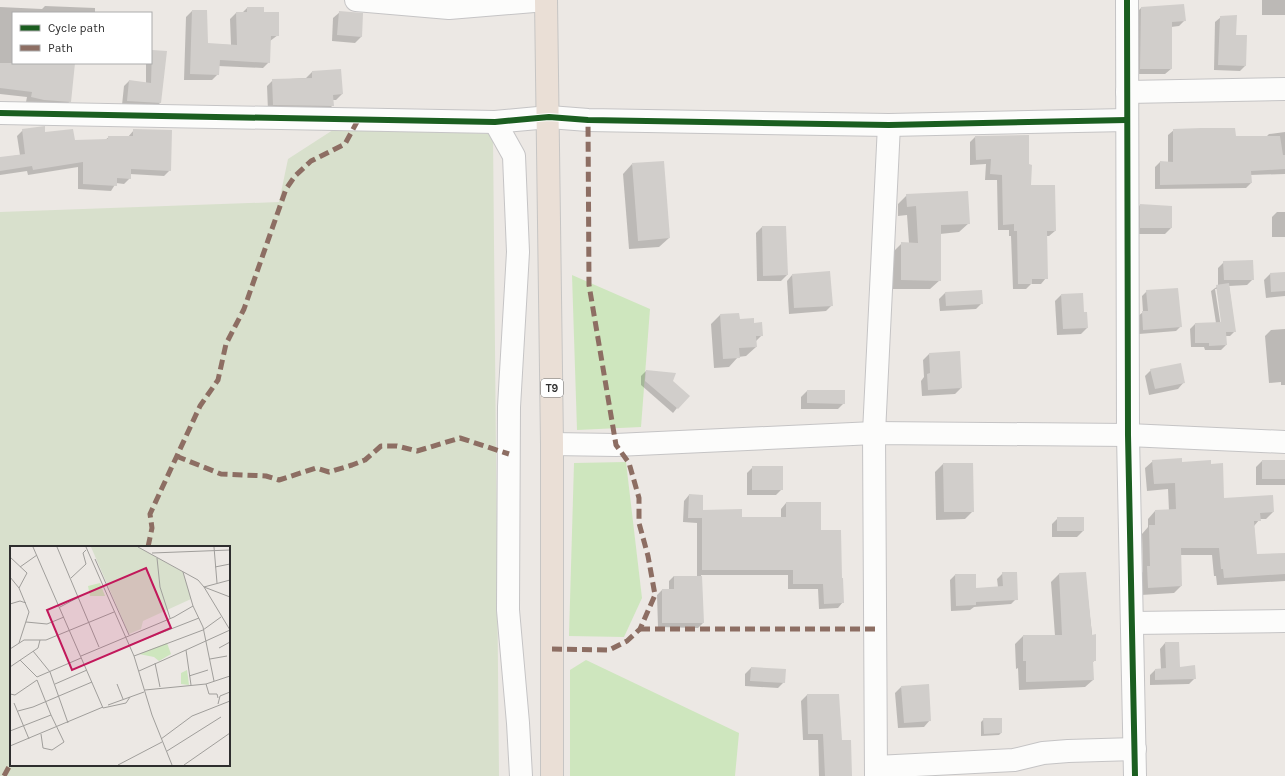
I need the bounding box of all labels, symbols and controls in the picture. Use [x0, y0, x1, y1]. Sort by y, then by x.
legend [12, 12, 152, 64]
text: Cycle path [48, 21, 105, 35]
text: Path [48, 41, 73, 55]
road number: T9 [541, 379, 563, 397]
inset map [10, 546, 230, 766]

